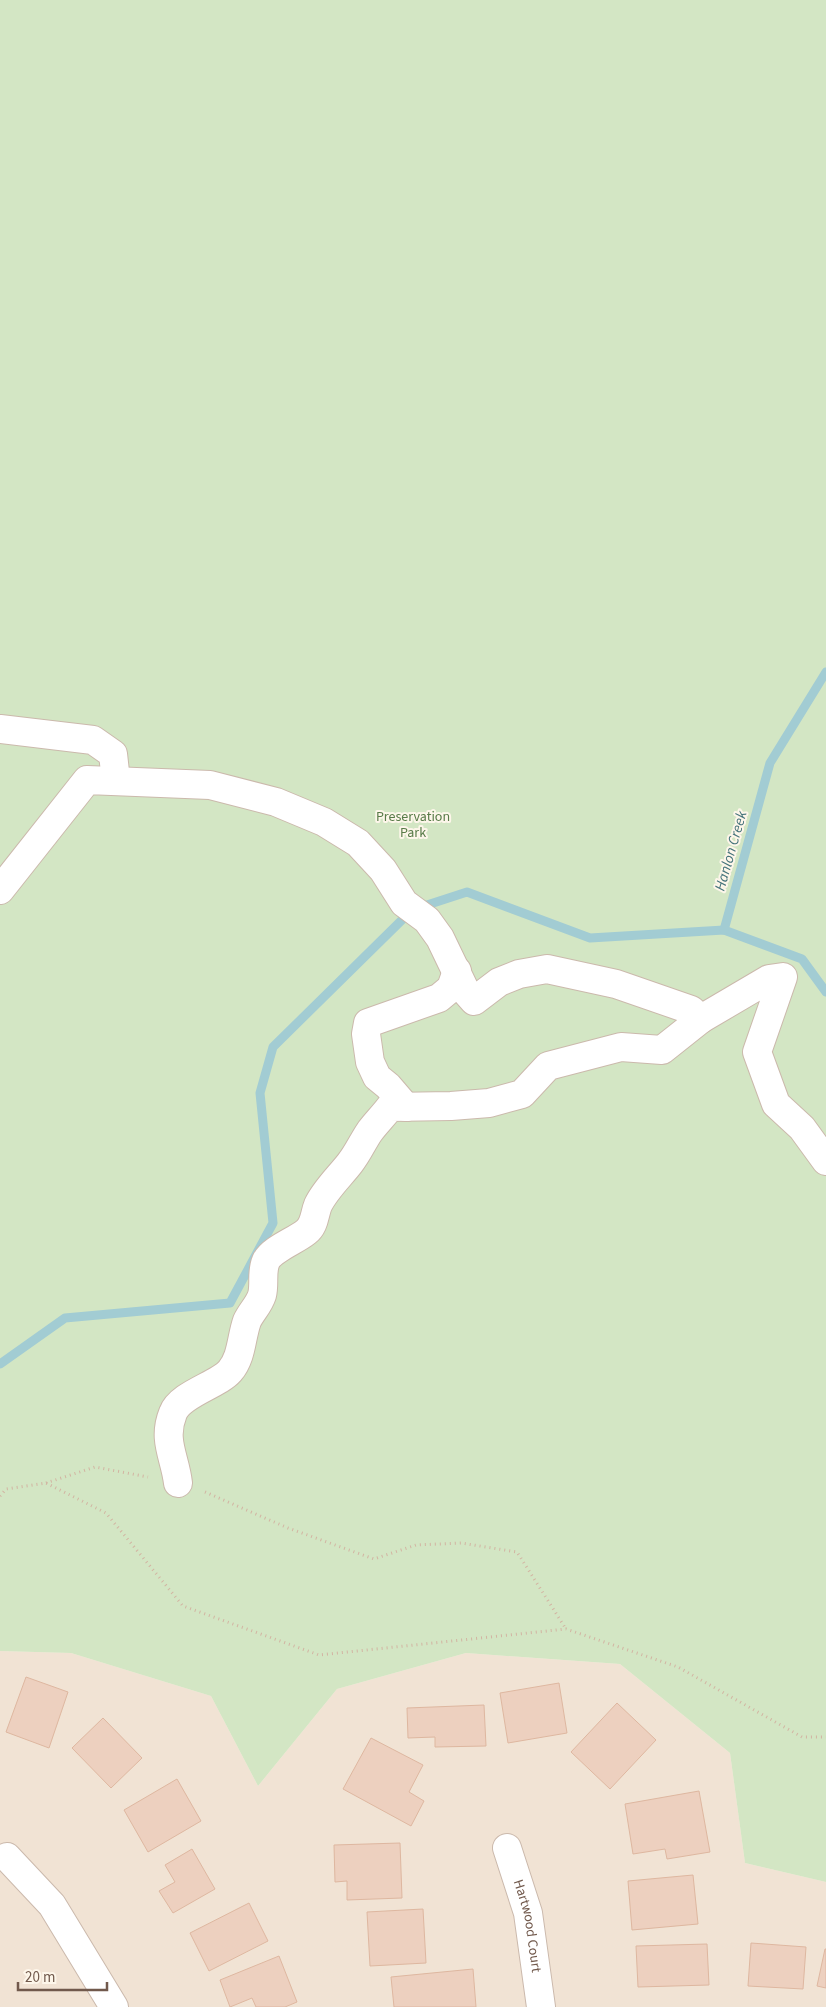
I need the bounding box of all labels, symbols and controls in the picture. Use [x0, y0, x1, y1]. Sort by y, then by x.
park label: Preservation Park [376, 807, 450, 843]
water label: Hanlon Creek [710, 808, 753, 893]
street label: Hartwood Court [508, 1877, 546, 1974]
scale bar [18, 1960, 106, 1992]
text: 20 m [25, 1967, 55, 1988]

